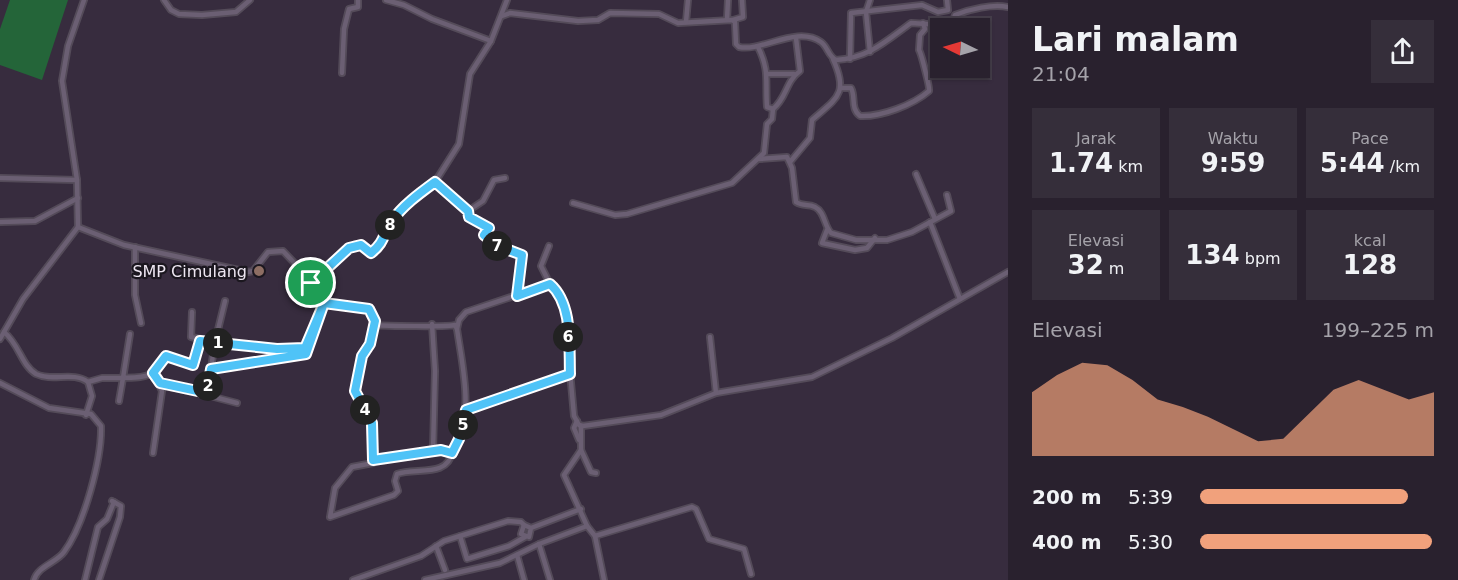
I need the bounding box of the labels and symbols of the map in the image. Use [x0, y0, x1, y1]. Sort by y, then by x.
north arrow [930, 18, 990, 78]
pin: 8 [375, 210, 405, 240]
pin: 7 [482, 231, 512, 261]
pin [285, 257, 336, 308]
place label: SMP Cimulang [132, 262, 247, 281]
marker: SMP Cimulang [252, 264, 266, 278]
pin: 6 [553, 322, 583, 352]
pin: 1 [203, 328, 233, 358]
pin: 2 [193, 371, 223, 401]
pin: 4 [350, 395, 380, 425]
pin: 5 [448, 410, 478, 440]

